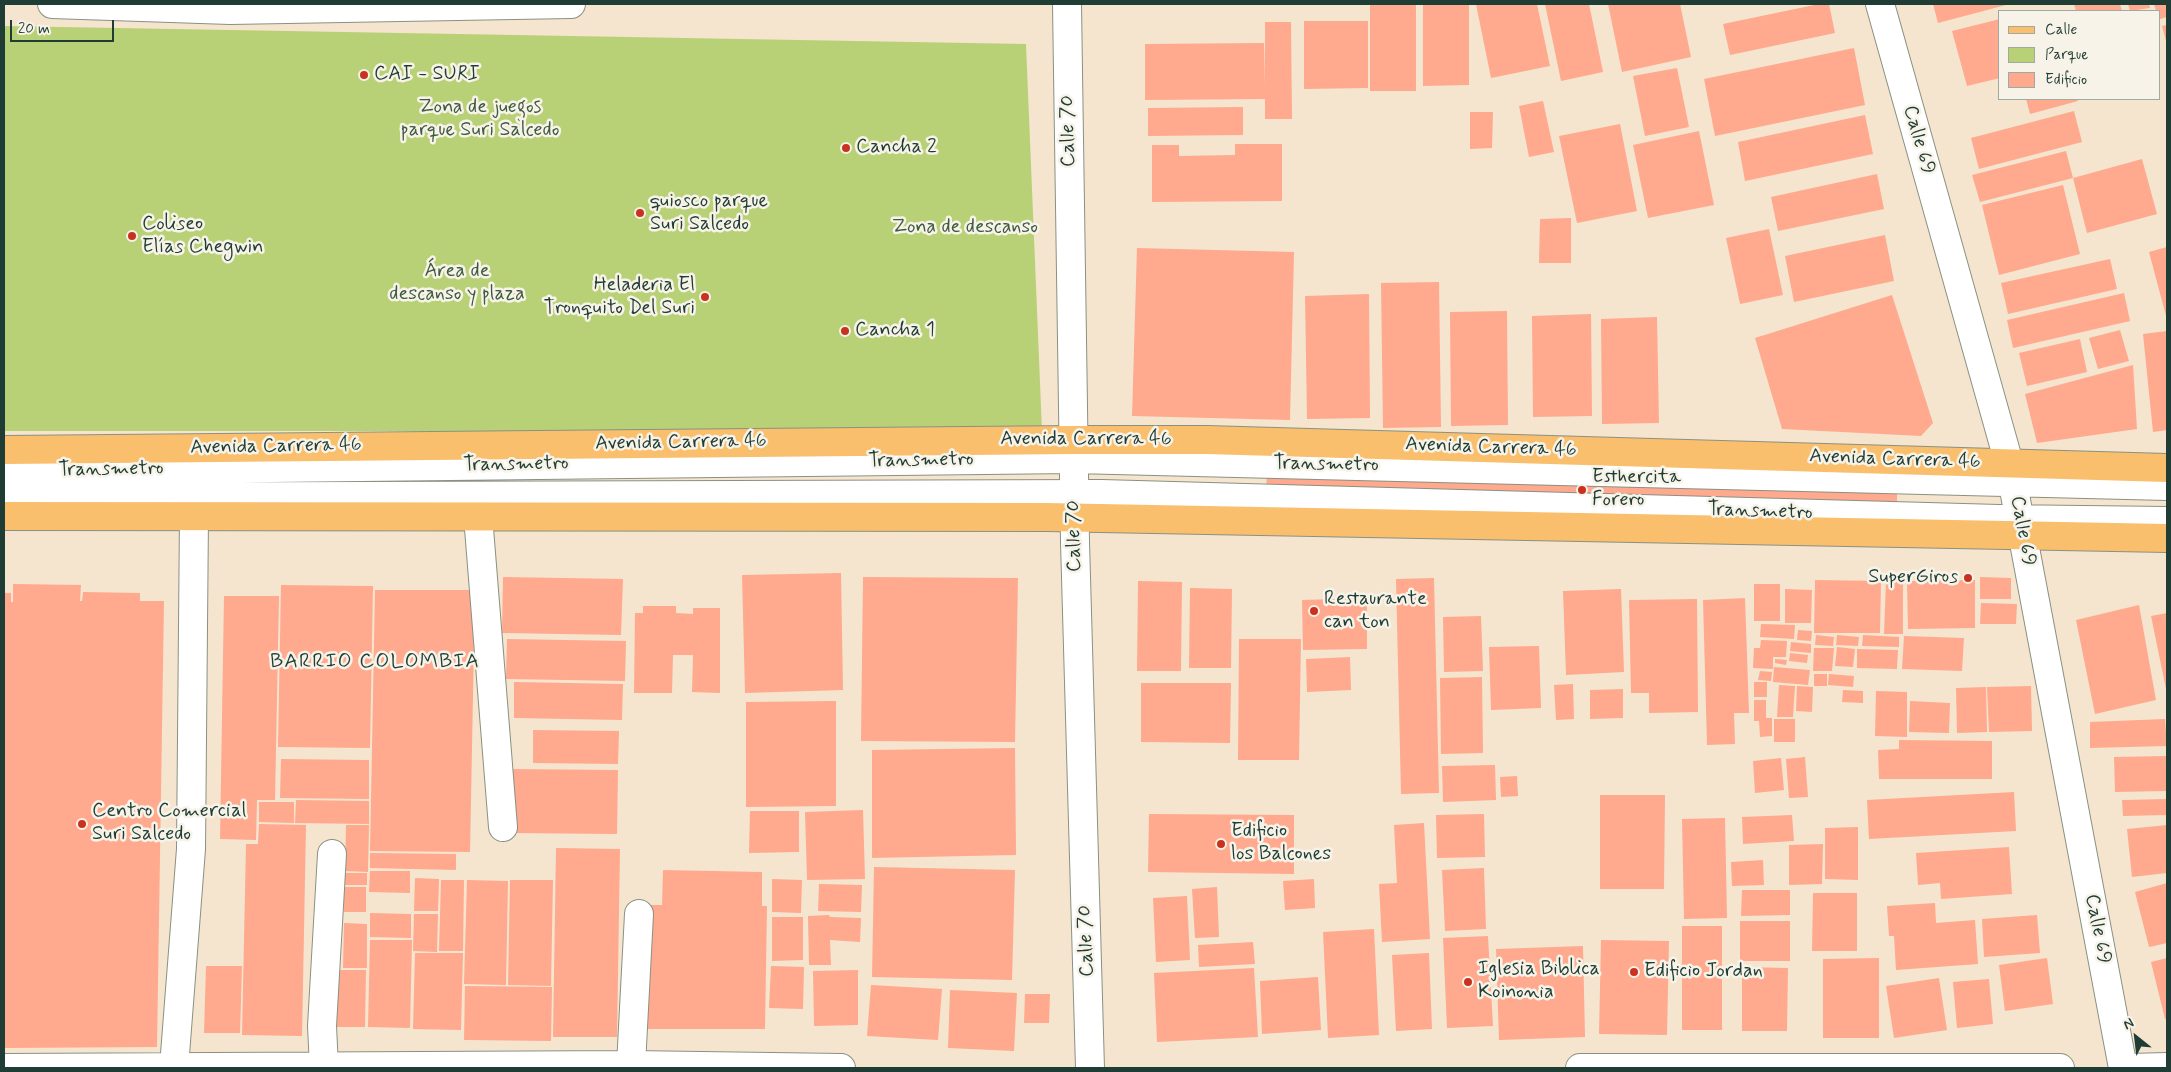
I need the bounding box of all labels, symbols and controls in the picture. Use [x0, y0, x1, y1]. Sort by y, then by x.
scale bar [12, 10, 116, 42]
legend [1998, 10, 2161, 100]
text: 20 m [18, 19, 50, 39]
text: Calle [2045, 20, 2077, 40]
text: Parque [2045, 45, 2088, 65]
place label: CAI - SURI [374, 63, 479, 87]
marker: CAI - SURI [358, 69, 370, 81]
text: Edificio [2045, 70, 2087, 90]
street label: Calle 70 [1056, 95, 1082, 167]
park label: Zona de juegos parque Suri Salcedo [401, 96, 559, 143]
street label: Calle 69 [1897, 103, 1939, 177]
place label: Cancha 2 [856, 136, 937, 160]
marker: Cancha 2 [840, 142, 852, 154]
place label: quiosco parque Suri Salcedo [650, 190, 768, 237]
marker: quiosco parque Suri Salcedo [634, 207, 646, 219]
place label: Coliseo Elías Chegwin [142, 213, 263, 260]
park label: Zona de descanso [892, 216, 1038, 240]
marker: Coliseo Elías Chegwin [126, 230, 138, 242]
park label: Área de descanso y plaza [389, 260, 525, 307]
place label: Heladeria El Tronquito Del Suri [544, 274, 695, 321]
marker: Heladeria El Tronquito Del Suri [699, 291, 711, 303]
place label: Cancha 1 [855, 319, 935, 343]
marker: Cancha 1 [839, 325, 851, 337]
street label: Avenida Carrera 46 [1000, 428, 1172, 452]
street label: Avenida Carrera 46 [595, 430, 767, 456]
street label: Avenida Carrera 46 [1405, 433, 1577, 463]
street label: Avenida Carrera 46 [190, 434, 362, 460]
street label: Avenida Carrera 46 [1809, 445, 1981, 475]
street label: Transmetro [868, 448, 974, 474]
street label: Transmetro [463, 452, 569, 478]
street label: Transmetro [1273, 452, 1379, 478]
street label: Transmetro [58, 457, 164, 483]
place label: Esthercita Forero [1592, 466, 1681, 513]
marker: Esthercita Forero [1576, 484, 1588, 496]
street label: Calle 69 [2004, 494, 2040, 568]
street label: Transmetro [1707, 498, 1813, 526]
street label: Calle 70 [1062, 500, 1088, 572]
place label: SuperGiros [1868, 566, 1958, 590]
marker: SuperGiros [1962, 572, 1974, 584]
place label: Restaurante can ton [1324, 588, 1427, 635]
marker: Restaurante can ton [1308, 605, 1320, 617]
district label: BARRIO COLOMBIA [272, 650, 478, 676]
place label: Centro Comercial Suri Salcedo [92, 800, 246, 847]
marker: Centro Comercial Suri Salcedo [76, 818, 88, 830]
place label: Edificio los Balcones [1231, 820, 1331, 867]
marker: Edificio los Balcones [1215, 838, 1227, 850]
street label: Calle 69 [2078, 892, 2116, 966]
street label: Calle 70 [1074, 905, 1100, 977]
place label: Iglesia Biblica Koinonia [1478, 958, 1600, 1005]
place label: Edificio Jordan [1644, 960, 1763, 984]
marker: Edificio Jordan [1628, 966, 1640, 978]
marker: Iglesia Biblica Koinonia [1462, 976, 1474, 988]
north arrow [2111, 1012, 2161, 1062]
text: N [2120, 1014, 2137, 1034]

